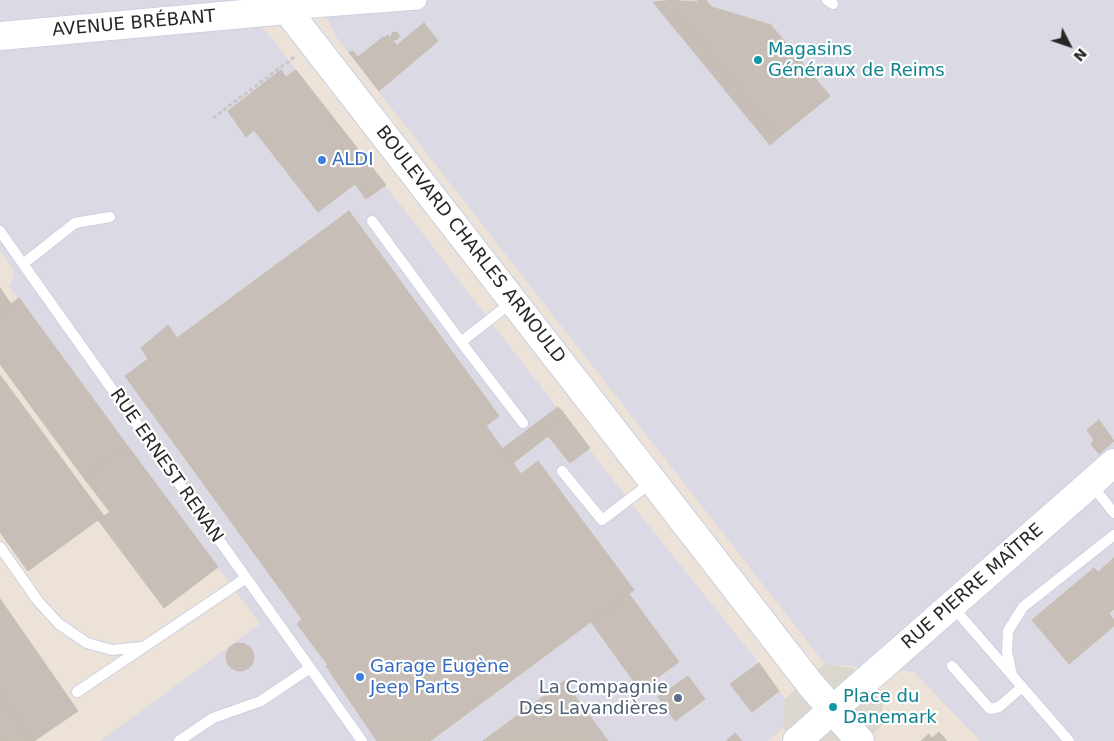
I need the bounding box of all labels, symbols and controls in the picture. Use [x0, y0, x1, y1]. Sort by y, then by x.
street label: AVENUE BRÉBANT [51, 6, 217, 42]
north arrow [1044, 20, 1094, 70]
place label: Magasins Généraux de Reims [768, 39, 945, 82]
text: N [1070, 45, 1090, 65]
marker: Magasins Généraux de Reims [752, 54, 764, 66]
street label: BOULEVARD CHARLES ARNOULD [371, 122, 569, 368]
place label: ALDI [332, 149, 374, 171]
marker: ALDI [316, 154, 328, 166]
street label: RUE ERNEST RENAN [105, 385, 227, 547]
street label: RUE PIERRE MAÎTRE [898, 520, 1048, 654]
place label: Garage Eugène Jeep Parts [370, 656, 509, 699]
marker: Garage Eugène Jeep Parts [354, 671, 366, 683]
place label: La Compagnie Des Lavandières [519, 677, 668, 720]
place label: Place du Danemark [843, 686, 937, 729]
marker: La Compagnie Des Lavandières [672, 692, 684, 704]
marker: Place du Danemark [827, 701, 839, 713]

